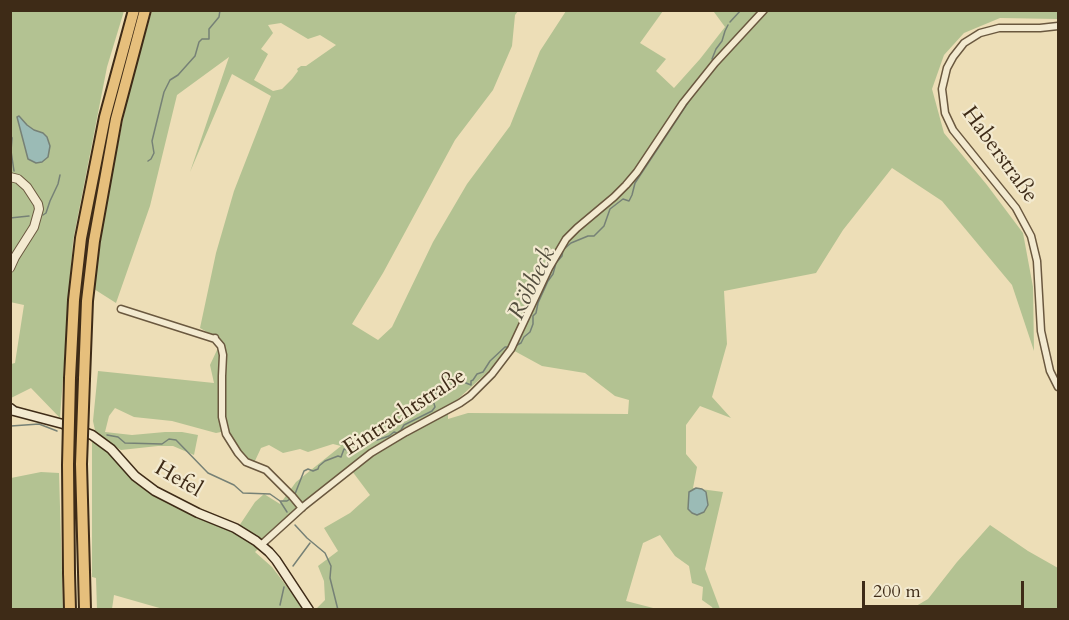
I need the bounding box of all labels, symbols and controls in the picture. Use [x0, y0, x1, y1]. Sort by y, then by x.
street label: Haberstraße [955, 102, 1043, 208]
water label: Röbbeck [503, 243, 563, 325]
street label: Eintrachtstraße [339, 364, 471, 462]
street label: Hefel [149, 456, 207, 504]
scale bar [865, 569, 1027, 607]
text: 200 m [873, 579, 921, 604]

